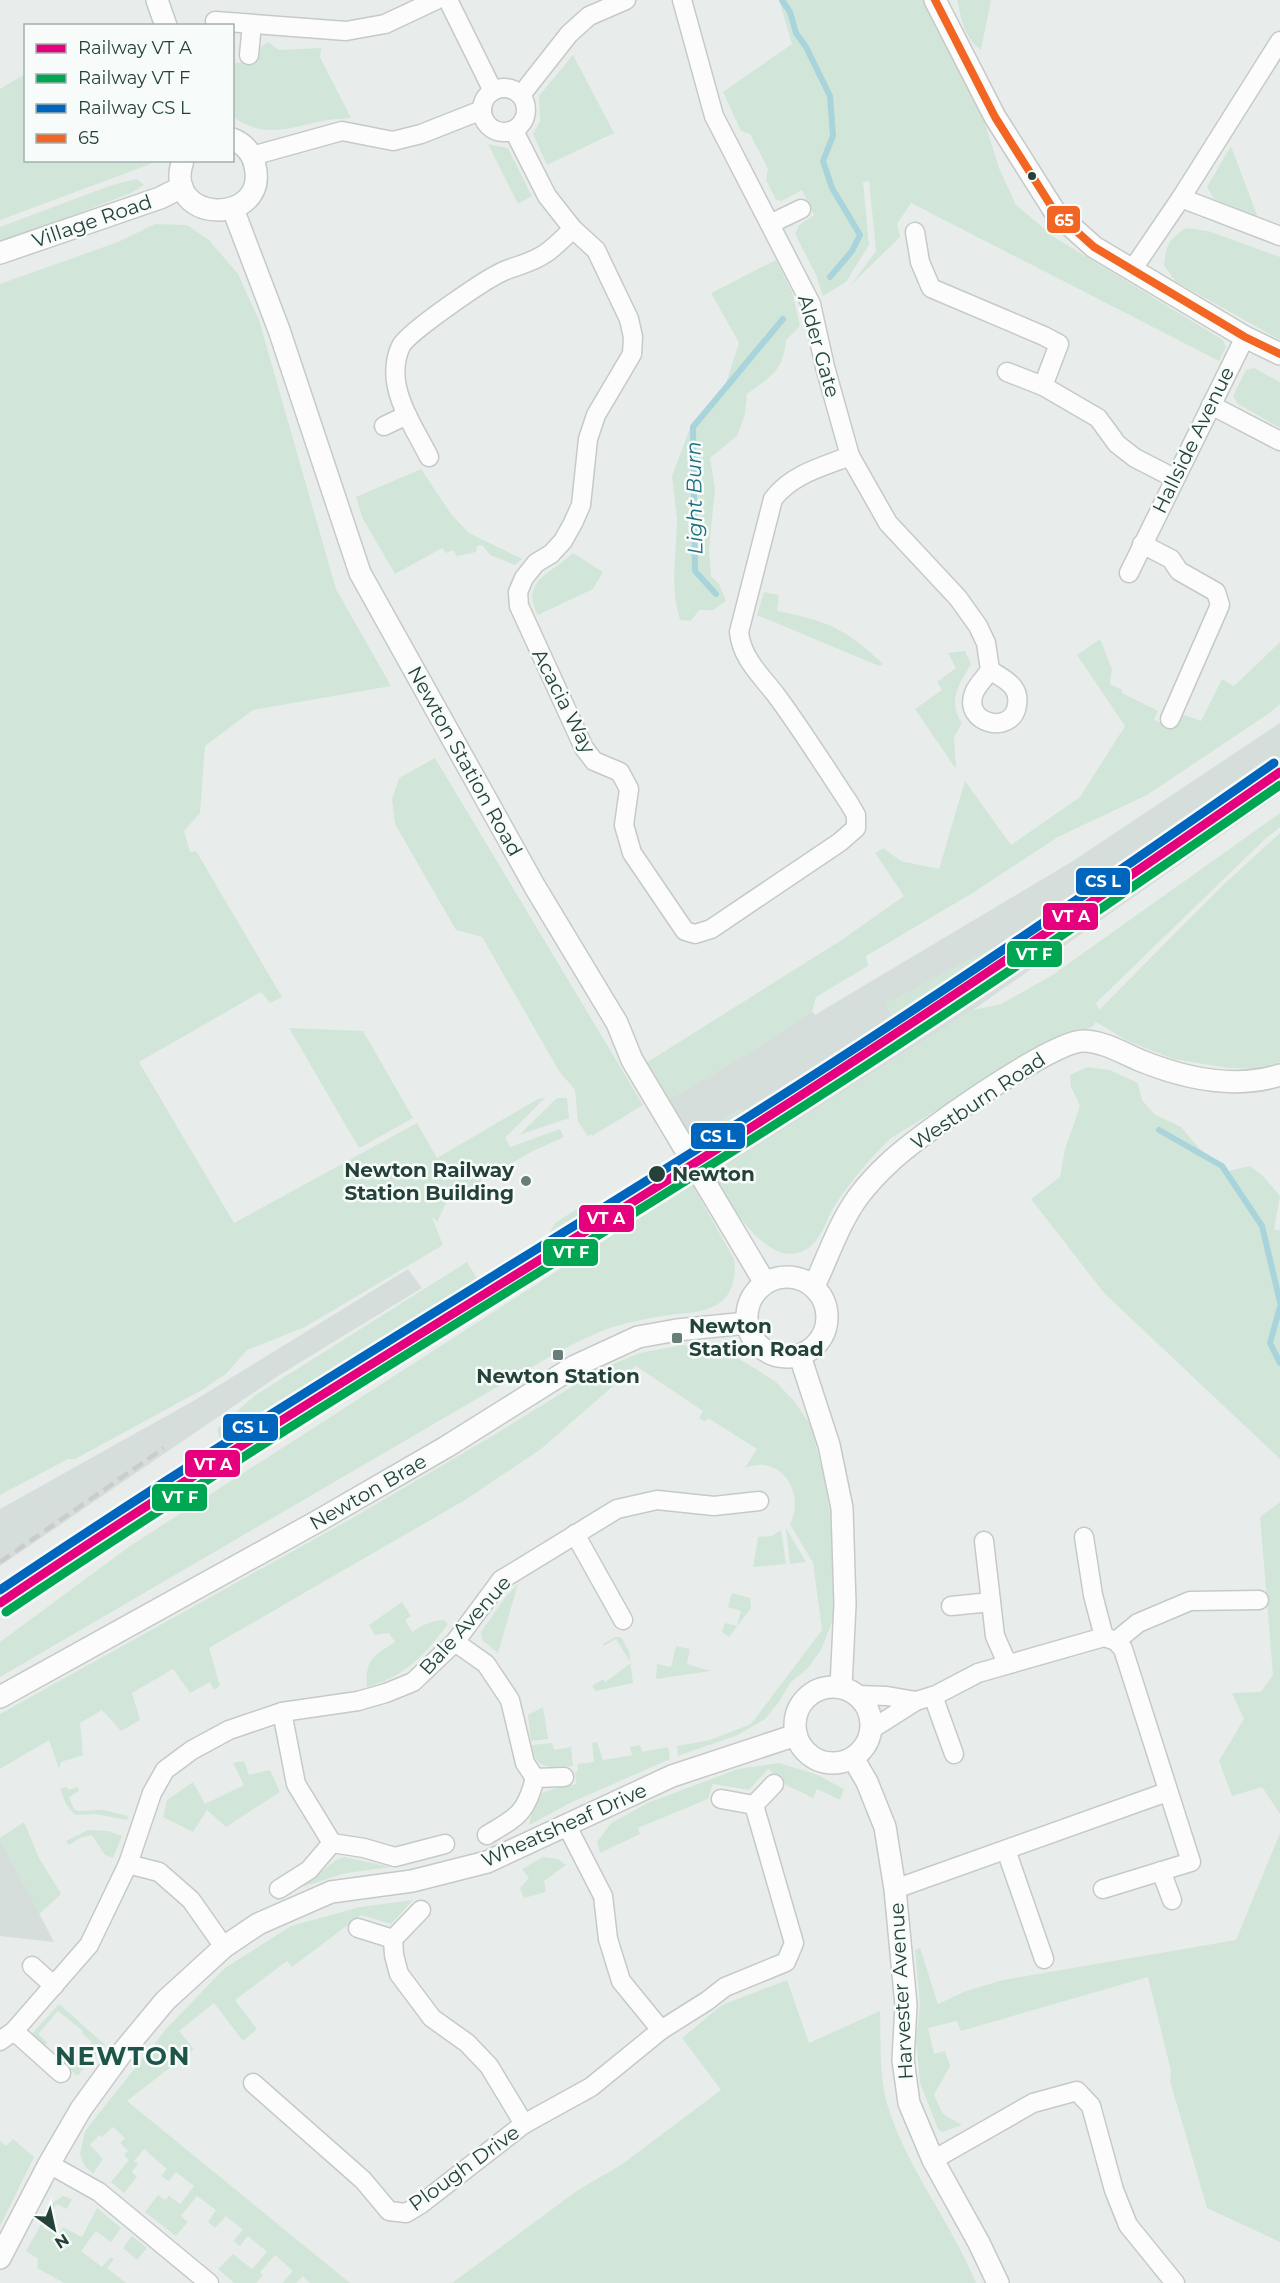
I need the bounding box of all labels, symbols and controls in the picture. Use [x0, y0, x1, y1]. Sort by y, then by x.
legend [24, 24, 234, 162]
text: Railway VT A [78, 37, 192, 59]
text: Railway VT F [78, 67, 190, 89]
text: Railway CS L [78, 97, 191, 119]
text: 65 [78, 127, 99, 149]
unlabelled marker [1026, 170, 1038, 182]
street label: Village Road [29, 189, 155, 253]
line badge: 65 [1046, 205, 1081, 234]
text: 65 [1054, 211, 1074, 230]
street label: Alder Gate [793, 292, 845, 400]
street label: Hallside Avenue [1147, 363, 1239, 517]
water label: Light Burn [681, 441, 707, 555]
street label: Acacia Way [527, 645, 601, 757]
street label: Newton Station Road [403, 662, 527, 860]
line badge: CS L [1075, 867, 1131, 896]
text: CS L [1085, 872, 1121, 891]
line badge: VT A [1042, 902, 1099, 931]
text: VT A [1051, 907, 1091, 926]
line badge: VT F [1006, 940, 1063, 968]
text: VT F [1015, 945, 1052, 964]
street label: Westburn Road [906, 1047, 1050, 1155]
line badge: CS L [690, 1122, 746, 1150]
text: CS L [700, 1127, 736, 1146]
place label: Newton Railway Station Building [344, 1158, 515, 1205]
place label: Newton [672, 1162, 755, 1186]
marker: Newton [647, 1164, 667, 1184]
marker: Newton Railway Station Building [519, 1174, 533, 1188]
line badge: VT A [578, 1204, 635, 1233]
text: VT A [586, 1209, 626, 1228]
line badge: VT F [542, 1238, 599, 1267]
text: VT F [552, 1243, 589, 1262]
place label: Newton Station Road [689, 1314, 824, 1361]
marker: Newton Station Road [670, 1331, 684, 1345]
marker: Newton Station [551, 1348, 565, 1362]
place label: Newton Station [476, 1364, 640, 1388]
line badge: CS L [222, 1413, 279, 1442]
text: CS L [232, 1418, 268, 1437]
line badge: VT A [184, 1449, 241, 1478]
street label: Newton Brae [305, 1449, 431, 1535]
text: VT A [193, 1455, 233, 1474]
line badge: VT F [151, 1483, 208, 1512]
text: VT F [161, 1488, 198, 1507]
street label: Bale Avenue [414, 1571, 516, 1679]
street label: Wheatsheaf Drive [478, 1778, 650, 1872]
street label: Harvester Avenue [884, 1902, 918, 2080]
district label: NEWTON [55, 2040, 191, 2072]
street label: Plough Drive [404, 2120, 524, 2216]
north arrow [24, 2199, 84, 2259]
text: N [51, 2230, 72, 2253]

